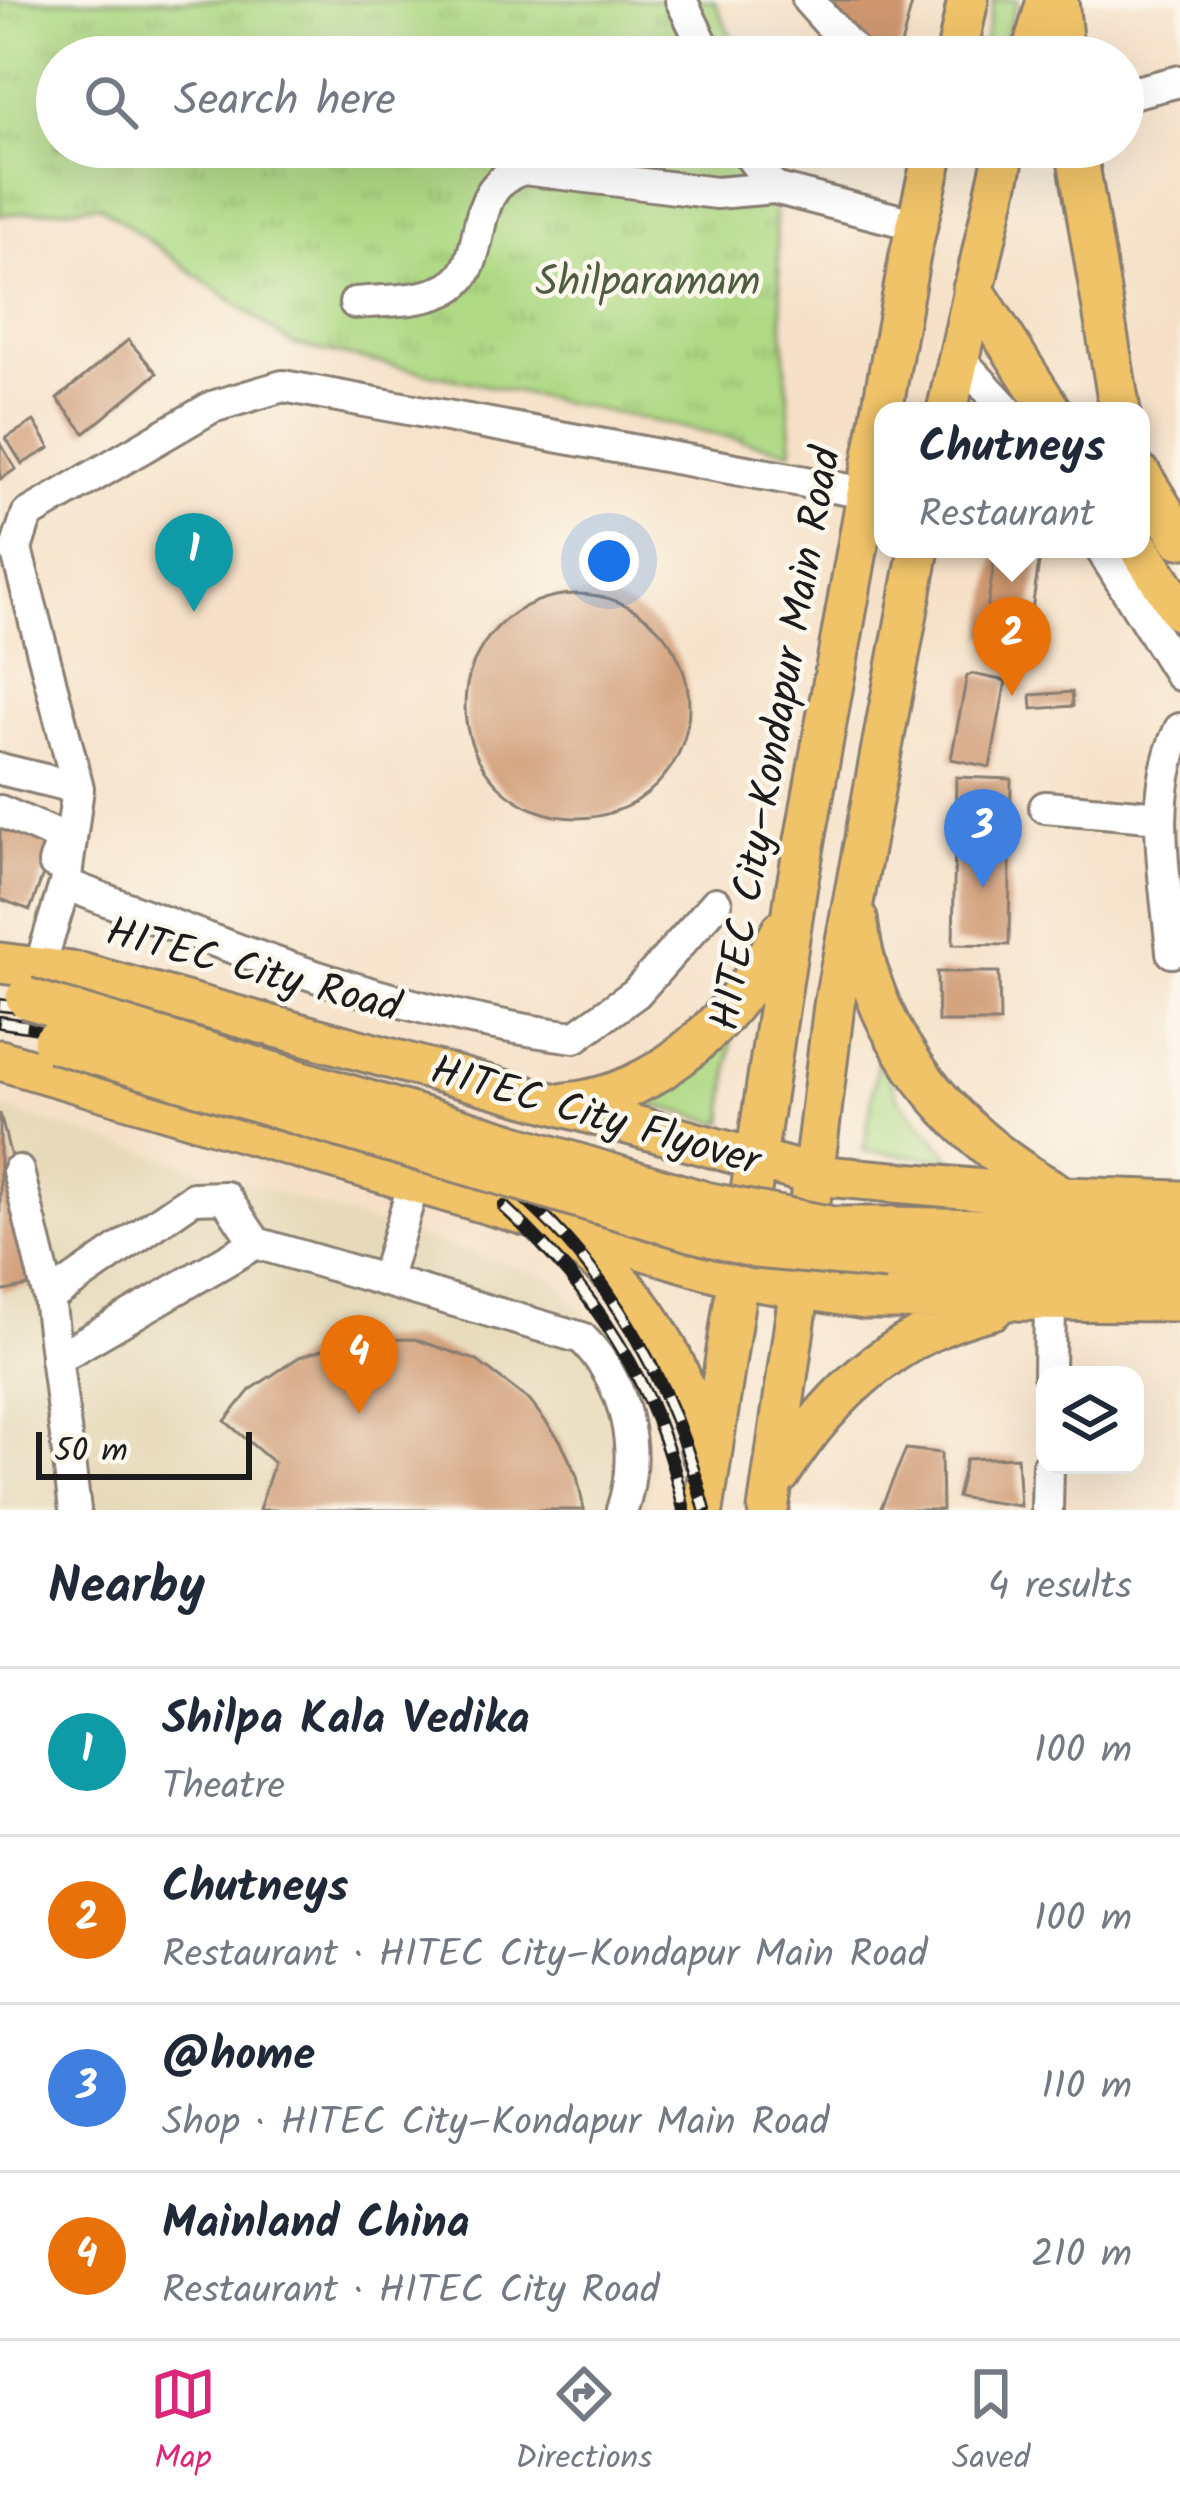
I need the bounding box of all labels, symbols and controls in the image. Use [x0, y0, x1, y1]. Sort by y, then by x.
search box [36, 36, 1144, 168]
text: Search here [174, 66, 396, 138]
icon: search [78, 69, 144, 135]
park label: Shilparamam [535, 250, 761, 317]
popup [874, 402, 1150, 558]
text: Chutneys [919, 413, 1105, 485]
street label: HITEC City–Kondapur Main Road [693, 441, 861, 1036]
text: Restaurant [919, 485, 1095, 547]
pin: 1 [155, 513, 233, 612]
your location [579, 531, 639, 591]
pin: 2 [973, 597, 1051, 696]
pin: 3 [944, 789, 1022, 888]
street label: HITEC City Road [98, 900, 409, 1043]
street label: HITEC City Flyover [423, 1038, 769, 1197]
pin: 4 [320, 1315, 398, 1414]
map controls [1036, 1366, 1144, 1474]
button: layers [1036, 1366, 1144, 1474]
scale bar [36, 1426, 252, 1479]
text: 50 m [54, 1426, 128, 1479]
text: Nearby [48, 1548, 205, 1629]
text: 4 results [988, 1557, 1132, 1619]
text: Shilpa Kala Vedika [162, 1685, 530, 1757]
text: 1 [81, 1721, 93, 1783]
text: 100 m [1034, 1721, 1132, 1783]
text: Theatre [162, 1757, 285, 1819]
text: Chutneys [162, 1853, 349, 1925]
text: 2 [76, 1889, 98, 1951]
text: 100 m [1034, 1889, 1132, 1951]
text: Restaurant · HITEC City–Kondapur Main Road [162, 1925, 928, 1987]
text: @home [162, 2021, 315, 2093]
text: 3 [76, 2057, 98, 2119]
text: 110 m [1041, 2057, 1132, 2119]
text: Shop · HITEC City–Kondapur Main Road [162, 2093, 829, 2155]
text: Mainland China [162, 2189, 470, 2261]
text: 4 [76, 2225, 98, 2287]
text: 210 m [1031, 2225, 1132, 2287]
text: Restaurant · HITEC City Road [162, 2261, 659, 2323]
tab: Map [150, 2361, 216, 2486]
tab: Directions [515, 2361, 652, 2486]
tab: Saved [952, 2361, 1030, 2486]

